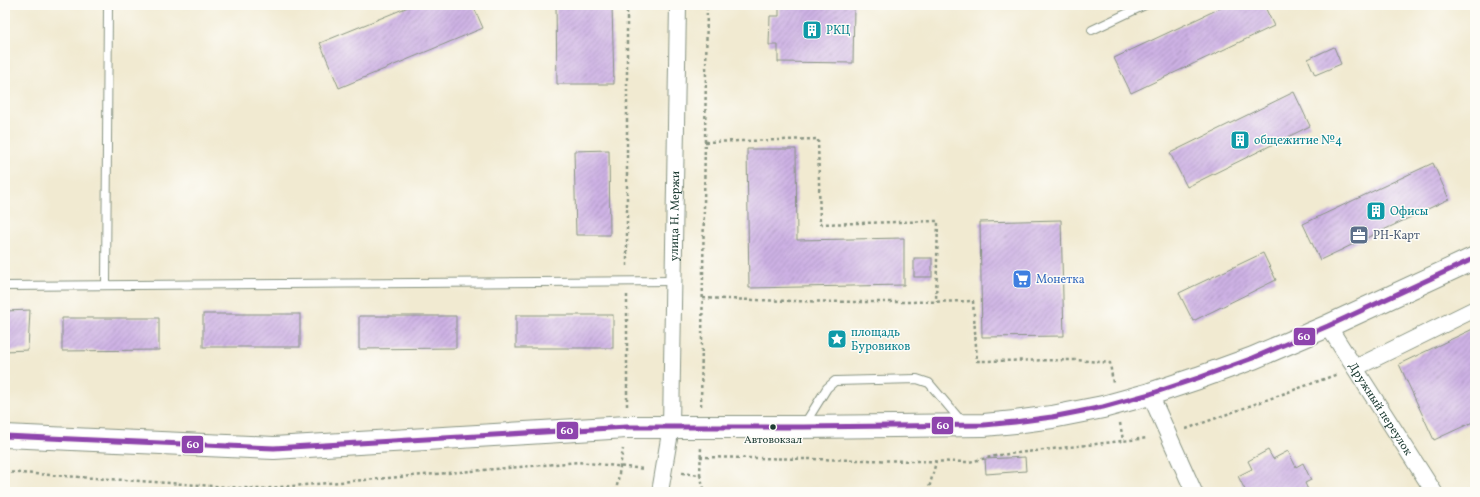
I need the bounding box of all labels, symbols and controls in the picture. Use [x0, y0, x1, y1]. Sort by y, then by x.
building icon: РКЦ [801, 19, 823, 41]
place label: РКЦ [826, 23, 851, 39]
building icon: общежитие №4 [1229, 129, 1251, 151]
place label: общежитие №4 [1254, 133, 1342, 149]
street label: улица Н. Мержи [667, 171, 684, 261]
building icon: Офисы [1365, 200, 1387, 222]
place label: Офисы [1390, 204, 1429, 220]
office icon: РН-Карт [1348, 224, 1370, 246]
place label: РН-Карт [1373, 228, 1420, 244]
supermarket icon: Монетка [1011, 268, 1033, 290]
place label: Монетка [1036, 272, 1085, 288]
place label: площадь Буровиков [851, 325, 910, 355]
line badge: 60 [1293, 327, 1316, 346]
place icon: площадь Буровиков [826, 328, 848, 350]
text: 60 [1298, 330, 1311, 345]
street label: Дружный переулок [1344, 359, 1416, 459]
line badge: 60 [931, 416, 954, 435]
text: 60 [937, 419, 950, 434]
line badge: 60 [556, 421, 579, 440]
marker: Автовокзал [768, 422, 778, 432]
text: 60 [561, 424, 574, 439]
place label: Автовокзал [744, 433, 802, 448]
line badge: 60 [181, 435, 204, 454]
text: 60 [187, 438, 200, 453]

